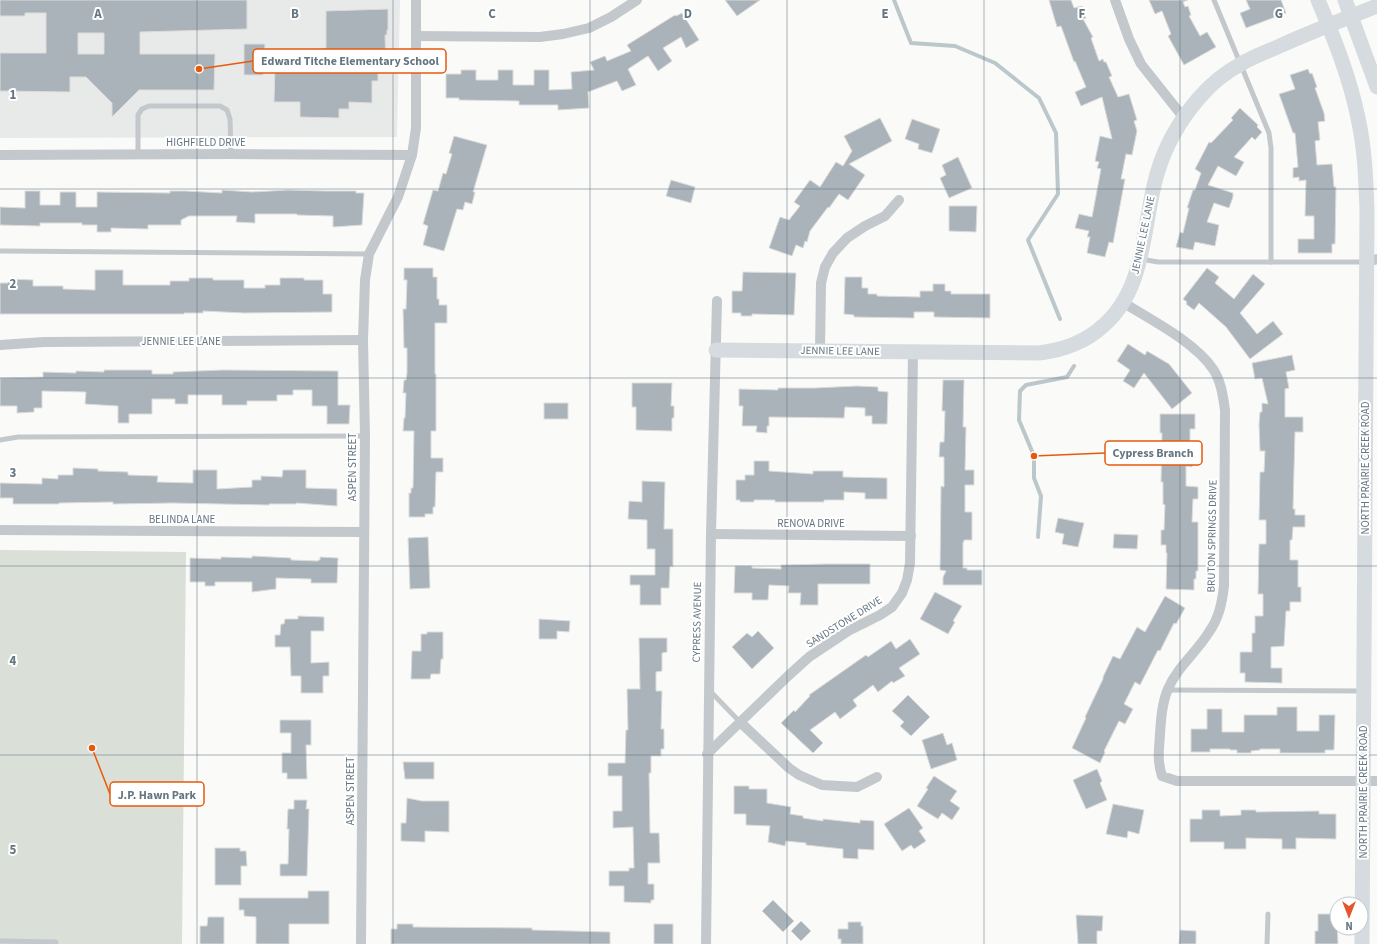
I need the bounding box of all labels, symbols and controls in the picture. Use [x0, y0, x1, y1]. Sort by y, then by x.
text: A [93, 5, 102, 23]
text: B [291, 5, 299, 23]
text: C [488, 5, 496, 23]
text: D [684, 5, 692, 23]
text: E [881, 5, 889, 23]
text: F [1079, 5, 1086, 23]
text: G [1275, 5, 1283, 23]
callout: Edward Titche Elementary School [253, 49, 446, 73]
text: Edward Titche Elementary School [261, 53, 440, 70]
text: 1 [10, 86, 17, 104]
street label: HIGHFIELD DRIVE [166, 135, 246, 150]
street label: JENNIE LEE LANE [1127, 194, 1159, 275]
text: 2 [10, 275, 17, 293]
street label: JENNIE LEE LANE [141, 334, 221, 349]
street label: JENNIE LEE LANE [800, 343, 880, 359]
street label: NORTH PRAIRIE CREEK ROAD [1358, 401, 1373, 535]
street label: ASPEN STREET [345, 433, 360, 501]
callout: Cypress Branch [1105, 441, 1202, 465]
text: Cypress Branch [1112, 445, 1194, 462]
text: 3 [10, 464, 17, 482]
street label: BRUTON SPRINGS DRIVE [1204, 479, 1220, 592]
street label: BELINDA LANE [149, 512, 216, 527]
street label: RENOVA DRIVE [777, 516, 845, 531]
street label: CYPRESS AVENUE [689, 581, 705, 663]
street label: SANDSTONE DRIVE [803, 593, 885, 651]
text: 4 [10, 652, 17, 670]
street label: NORTH PRAIRIE CREEK ROAD [1356, 725, 1371, 859]
street label: ASPEN STREET [343, 757, 358, 825]
callout: J.P. Hawn Park [110, 782, 204, 806]
text: J.P. Hawn Park [118, 787, 197, 804]
text: 5 [10, 841, 17, 859]
north arrow [1329, 896, 1369, 936]
text: N [1345, 918, 1353, 933]

